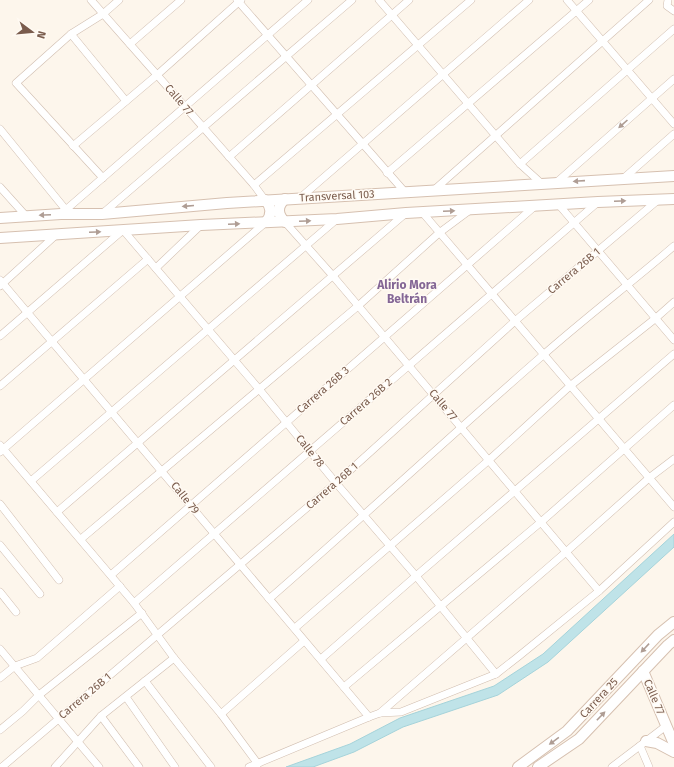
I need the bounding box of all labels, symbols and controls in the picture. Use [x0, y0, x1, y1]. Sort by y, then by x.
north arrow [12, 12, 52, 52]
text: N [34, 29, 48, 40]
street label: Calle 77 [162, 82, 196, 118]
one-way arrow [618, 120, 628, 129]
one-way arrow [573, 177, 585, 184]
street label: Transversal 103 [299, 188, 375, 204]
one-way arrow [614, 198, 627, 204]
one-way arrow [182, 202, 194, 209]
one-way arrow [443, 208, 456, 214]
one-way arrow [38, 212, 51, 218]
one-way arrow [299, 217, 311, 224]
one-way arrow [228, 221, 241, 227]
one-way arrow [89, 228, 101, 235]
street label: Carrera 26B 1 [545, 245, 603, 297]
district label: Alirio Mora Beltrán [376, 278, 437, 306]
street label: Carrera 26B 3 [294, 364, 352, 416]
street label: Carrera 26B 2 [337, 376, 395, 428]
street label: Calle 77 [426, 387, 460, 423]
street label: Calle 78 [293, 432, 327, 470]
street label: Carrera 26B 1 [303, 460, 361, 512]
street label: Calle 79 [168, 479, 202, 517]
one-way arrow [640, 643, 650, 653]
street label: Carrera 26B 1 [56, 670, 114, 722]
street label: Carrera 25 [577, 675, 621, 721]
street label: Calle 77 [641, 677, 667, 717]
one-way arrow [596, 711, 606, 721]
one-way arrow [549, 737, 560, 745]

